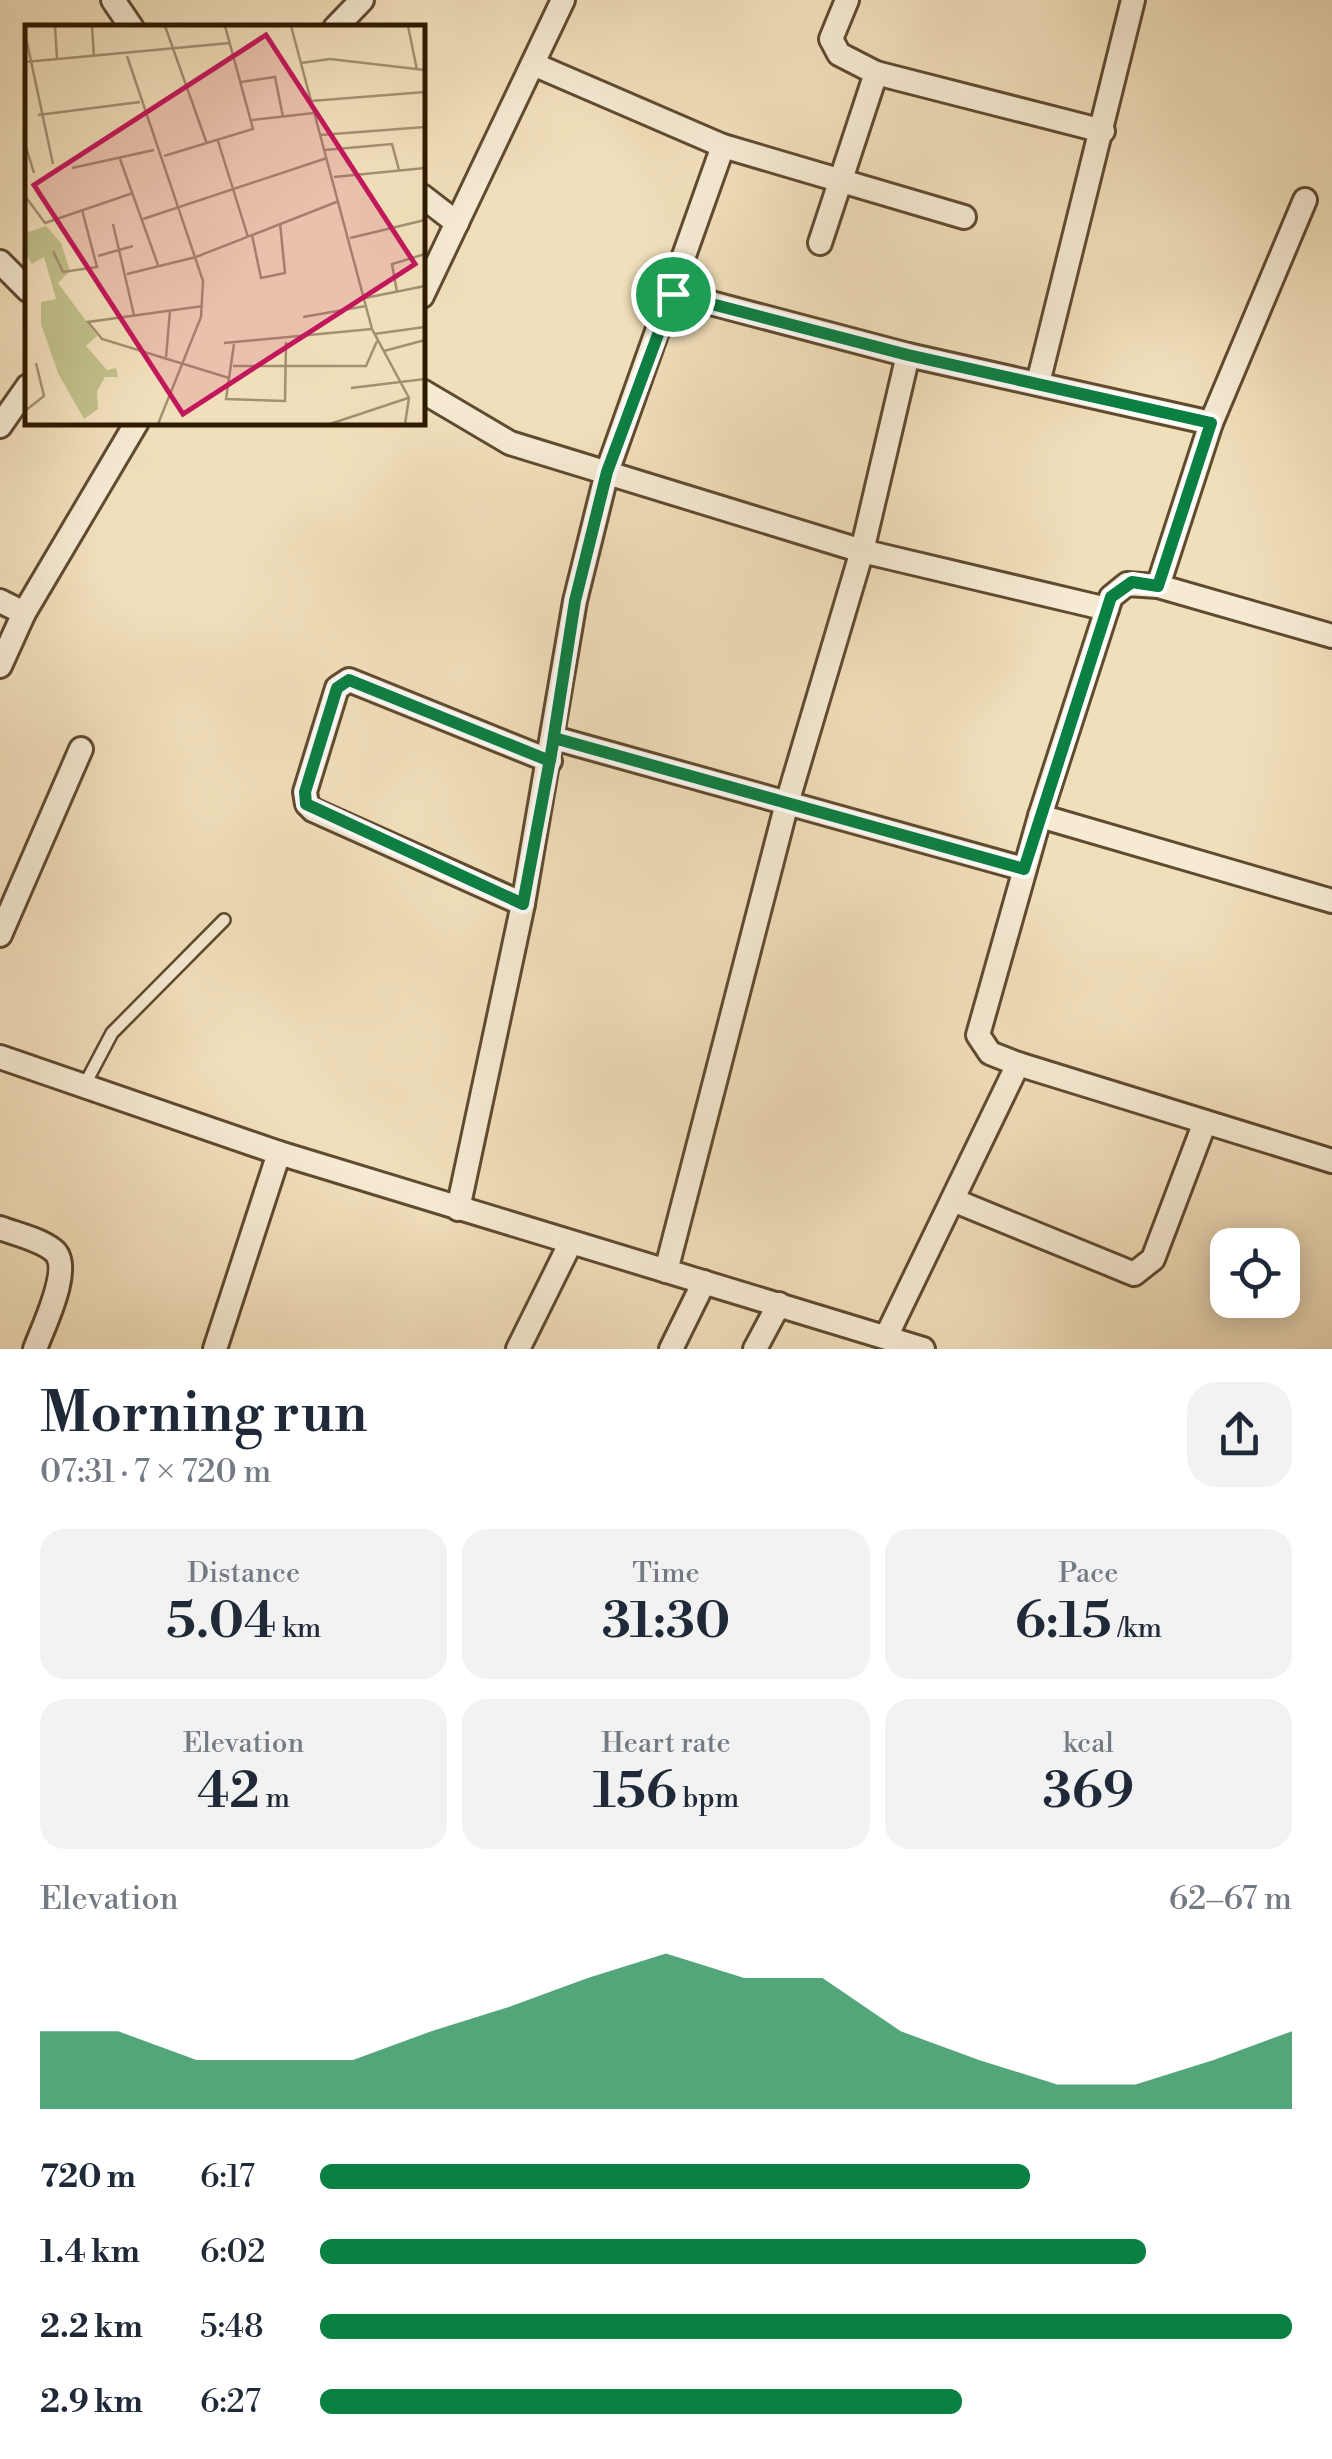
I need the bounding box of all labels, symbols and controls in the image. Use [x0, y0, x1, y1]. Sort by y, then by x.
inset map [25, 25, 425, 425]
pin [631, 252, 716, 337]
icon: arrive [646, 267, 701, 322]
map controls [1210, 1228, 1300, 1318]
button: locate [1210, 1228, 1300, 1318]
text: Morning run [40, 1380, 368, 1449]
button: share [1187, 1382, 1292, 1487]
text: 07:31 · 7 × 720 m [40, 1452, 271, 1492]
text: Distance [187, 1556, 300, 1591]
text: Time [632, 1556, 700, 1591]
text: Pace [1058, 1556, 1118, 1591]
text: 5.04 [166, 1591, 276, 1653]
text: 31:30 [602, 1591, 730, 1653]
text: 6:15 [1015, 1591, 1112, 1653]
text: km [276, 1611, 321, 1646]
text: /km [1112, 1611, 1162, 1646]
text: Elevation [183, 1726, 304, 1761]
text: Heart rate [601, 1726, 731, 1761]
text: kcal [1063, 1726, 1114, 1761]
text: 42 [197, 1761, 260, 1823]
text: 156 [593, 1761, 677, 1823]
text: 369 [1043, 1761, 1134, 1823]
text: m [260, 1781, 290, 1816]
text: bpm [677, 1781, 739, 1816]
text: Elevation [40, 1879, 179, 1919]
text: 62–67 m [1169, 1879, 1292, 1919]
text: 720 m [40, 2157, 136, 2197]
text: 6:17 [200, 2157, 255, 2197]
text: 1.4 km [40, 2232, 140, 2272]
text: 6:02 [200, 2232, 266, 2272]
text: 2.2 km [40, 2307, 143, 2347]
text: 5:48 [200, 2307, 264, 2347]
text: 2.9 km [40, 2382, 143, 2422]
text: 6:27 [200, 2382, 261, 2422]

